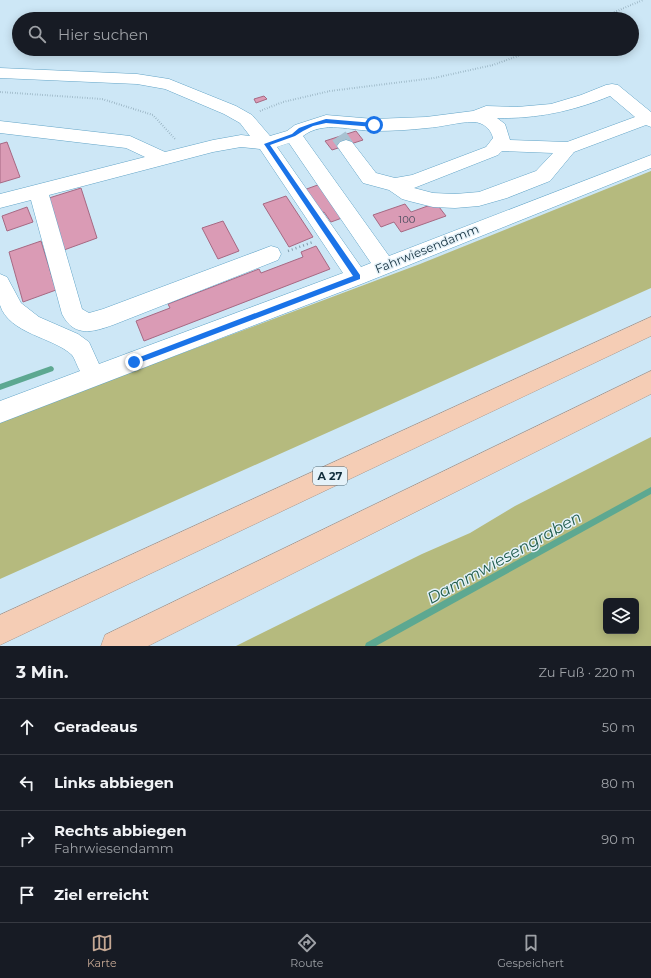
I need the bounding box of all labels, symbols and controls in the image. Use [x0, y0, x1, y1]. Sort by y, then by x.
search box [12, 12, 639, 56]
icon: search [26, 23, 48, 45]
text: Hier suchen [58, 25, 148, 44]
route start [365, 116, 383, 134]
house number: 100 [399, 213, 416, 226]
street label: Fahrwiesendamm [373, 221, 481, 276]
route end [125, 353, 143, 371]
road number: A 27 [313, 467, 347, 485]
water label: Dammwiesengraben [424, 507, 585, 608]
map controls [603, 598, 639, 634]
button: layers [603, 598, 639, 634]
text: 3 Min. [16, 662, 68, 682]
text: Zu Fuß · 220 m [538, 664, 635, 680]
icon: ahead [16, 716, 38, 738]
text: Geradeaus [54, 717, 137, 736]
text: 50 m [602, 719, 635, 735]
icon: left [16, 772, 38, 794]
text: Links abbiegen [54, 773, 174, 792]
text: 80 m [601, 775, 635, 791]
text: Rechts abbiegen [54, 821, 187, 840]
icon: right [16, 828, 38, 850]
text: 90 m [601, 831, 635, 847]
text: Fahrwiesendamm [54, 840, 174, 856]
icon: arrive [16, 884, 38, 906]
text: Ziel erreicht [54, 885, 149, 904]
tab: Karte [87, 932, 117, 970]
tab: Route [290, 932, 323, 970]
tab: Gespeichert [497, 932, 564, 970]

